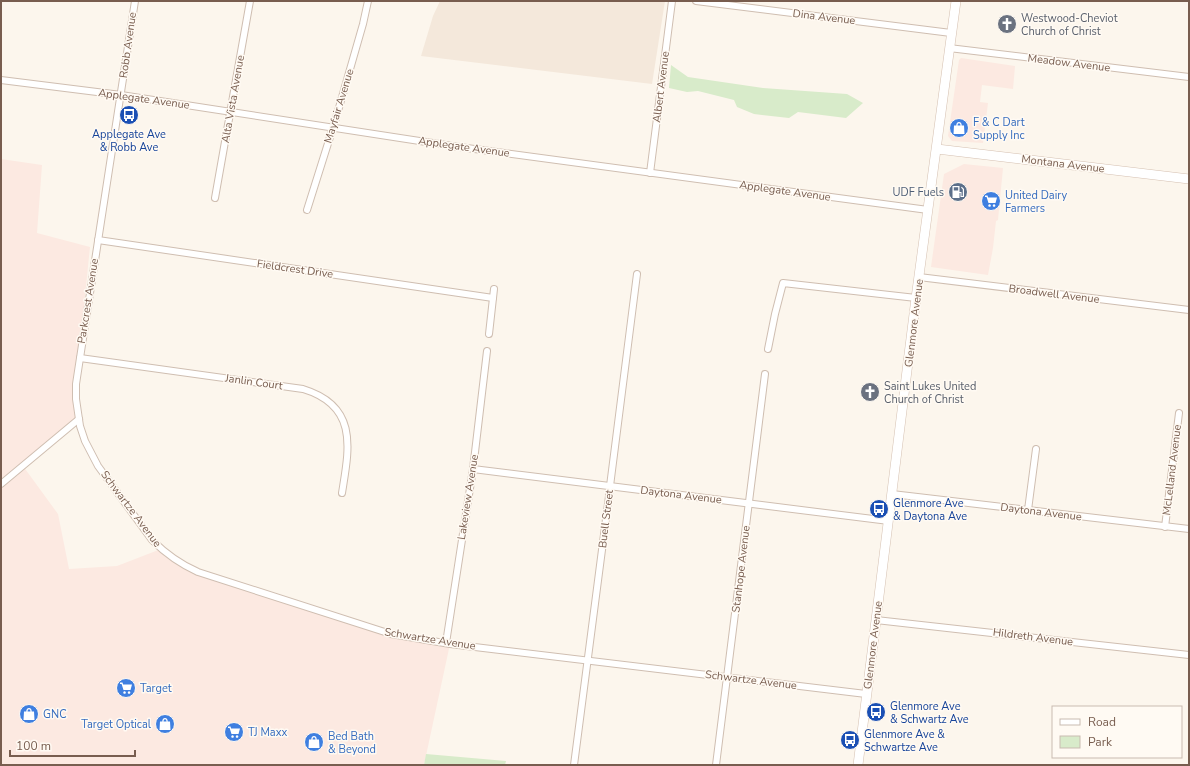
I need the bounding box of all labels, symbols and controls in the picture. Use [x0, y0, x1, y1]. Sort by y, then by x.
street label: Dina Avenue [792, 6, 856, 28]
street label: Robb Avenue [116, 11, 140, 79]
place label: Westwood-Cheviot Church of Christ [1021, 11, 1118, 39]
church icon: Westwood-Cheviot Church of Christ [996, 13, 1018, 35]
street label: Albert Avenue [649, 50, 673, 124]
street label: Meadow Avenue [1027, 50, 1111, 76]
street label: Alta Vista Avenue [218, 54, 248, 144]
street label: Mayfair Avenue [321, 67, 357, 145]
street label: Applegate Avenue [97, 85, 191, 113]
bus stop icon: Applegate Ave & Robb Ave [118, 104, 140, 126]
place label: F & C Dart Supply Inc [973, 115, 1025, 143]
shop icon: F & C Dart Supply Inc [948, 117, 970, 139]
place label: Applegate Ave & Robb Ave [92, 127, 166, 155]
street label: Applegate Avenue [417, 133, 511, 161]
street label: Montana Avenue [1020, 151, 1106, 177]
street label: Applegate Avenue [738, 177, 832, 205]
fuel station icon: UDF Fuels [947, 181, 969, 203]
place label: UDF Fuels [893, 185, 944, 200]
place label: United Dairy Farmers [1005, 188, 1068, 216]
supermarket icon: United Dairy Farmers [980, 190, 1002, 212]
street label: Fieldcrest Drive [256, 256, 334, 282]
street label: Parkcrest Avenue [74, 257, 102, 345]
street label: Glenmore Avenue [901, 278, 927, 368]
street label: Broadwell Avenue [1008, 281, 1100, 307]
street label: Janlin Court [223, 370, 284, 393]
place label: Saint Lukes United Church of Christ [884, 379, 976, 407]
church icon: Saint Lukes United Church of Christ [859, 381, 881, 403]
street label: McLelland Avenue [1159, 424, 1185, 516]
street label: Lakeview Avenue [454, 453, 482, 541]
street label: Schwartze Avenue [97, 468, 165, 550]
street label: Daytona Avenue [639, 483, 723, 507]
street label: Buell Street [595, 489, 617, 549]
place label: Glenmore Ave & Daytona Ave [893, 496, 967, 524]
bus stop icon: Glenmore Ave & Daytona Ave [868, 498, 890, 520]
street label: Daytona Avenue [999, 500, 1083, 524]
street label: Stanhope Avenue [728, 524, 754, 613]
street label: Glenmore Avenue [860, 600, 886, 690]
street label: Schwartze Avenue [383, 624, 477, 654]
street label: Hildreth Avenue [992, 625, 1074, 649]
street label: Schwartze Avenue [704, 667, 798, 693]
supermarket icon: Target [115, 677, 137, 699]
place label: Target [140, 681, 172, 696]
place label: Glenmore Ave & Schwartz Ave [890, 699, 969, 727]
bus stop icon: Glenmore Ave & Schwartz Ave [865, 701, 887, 723]
shop icon: GNC [18, 703, 40, 725]
legend [1052, 706, 1182, 758]
place label: GNC [43, 707, 67, 722]
shop icon: Target Optical [154, 713, 176, 735]
text: Road [1088, 714, 1116, 730]
place label: Target Optical [81, 717, 152, 732]
supermarket icon: TJ Maxx [223, 721, 245, 743]
place label: TJ Maxx [248, 725, 287, 740]
place label: Glenmore Ave & Schwartze Ave [864, 727, 945, 755]
place label: Bed Bath & Beyond [328, 729, 376, 757]
bus stop icon: Glenmore Ave & Schwartze Ave [839, 729, 861, 751]
shop icon: Bed Bath & Beyond [303, 731, 325, 753]
scale bar [10, 732, 135, 758]
text: Park [1088, 734, 1113, 750]
text: 100 m [16, 738, 51, 754]

